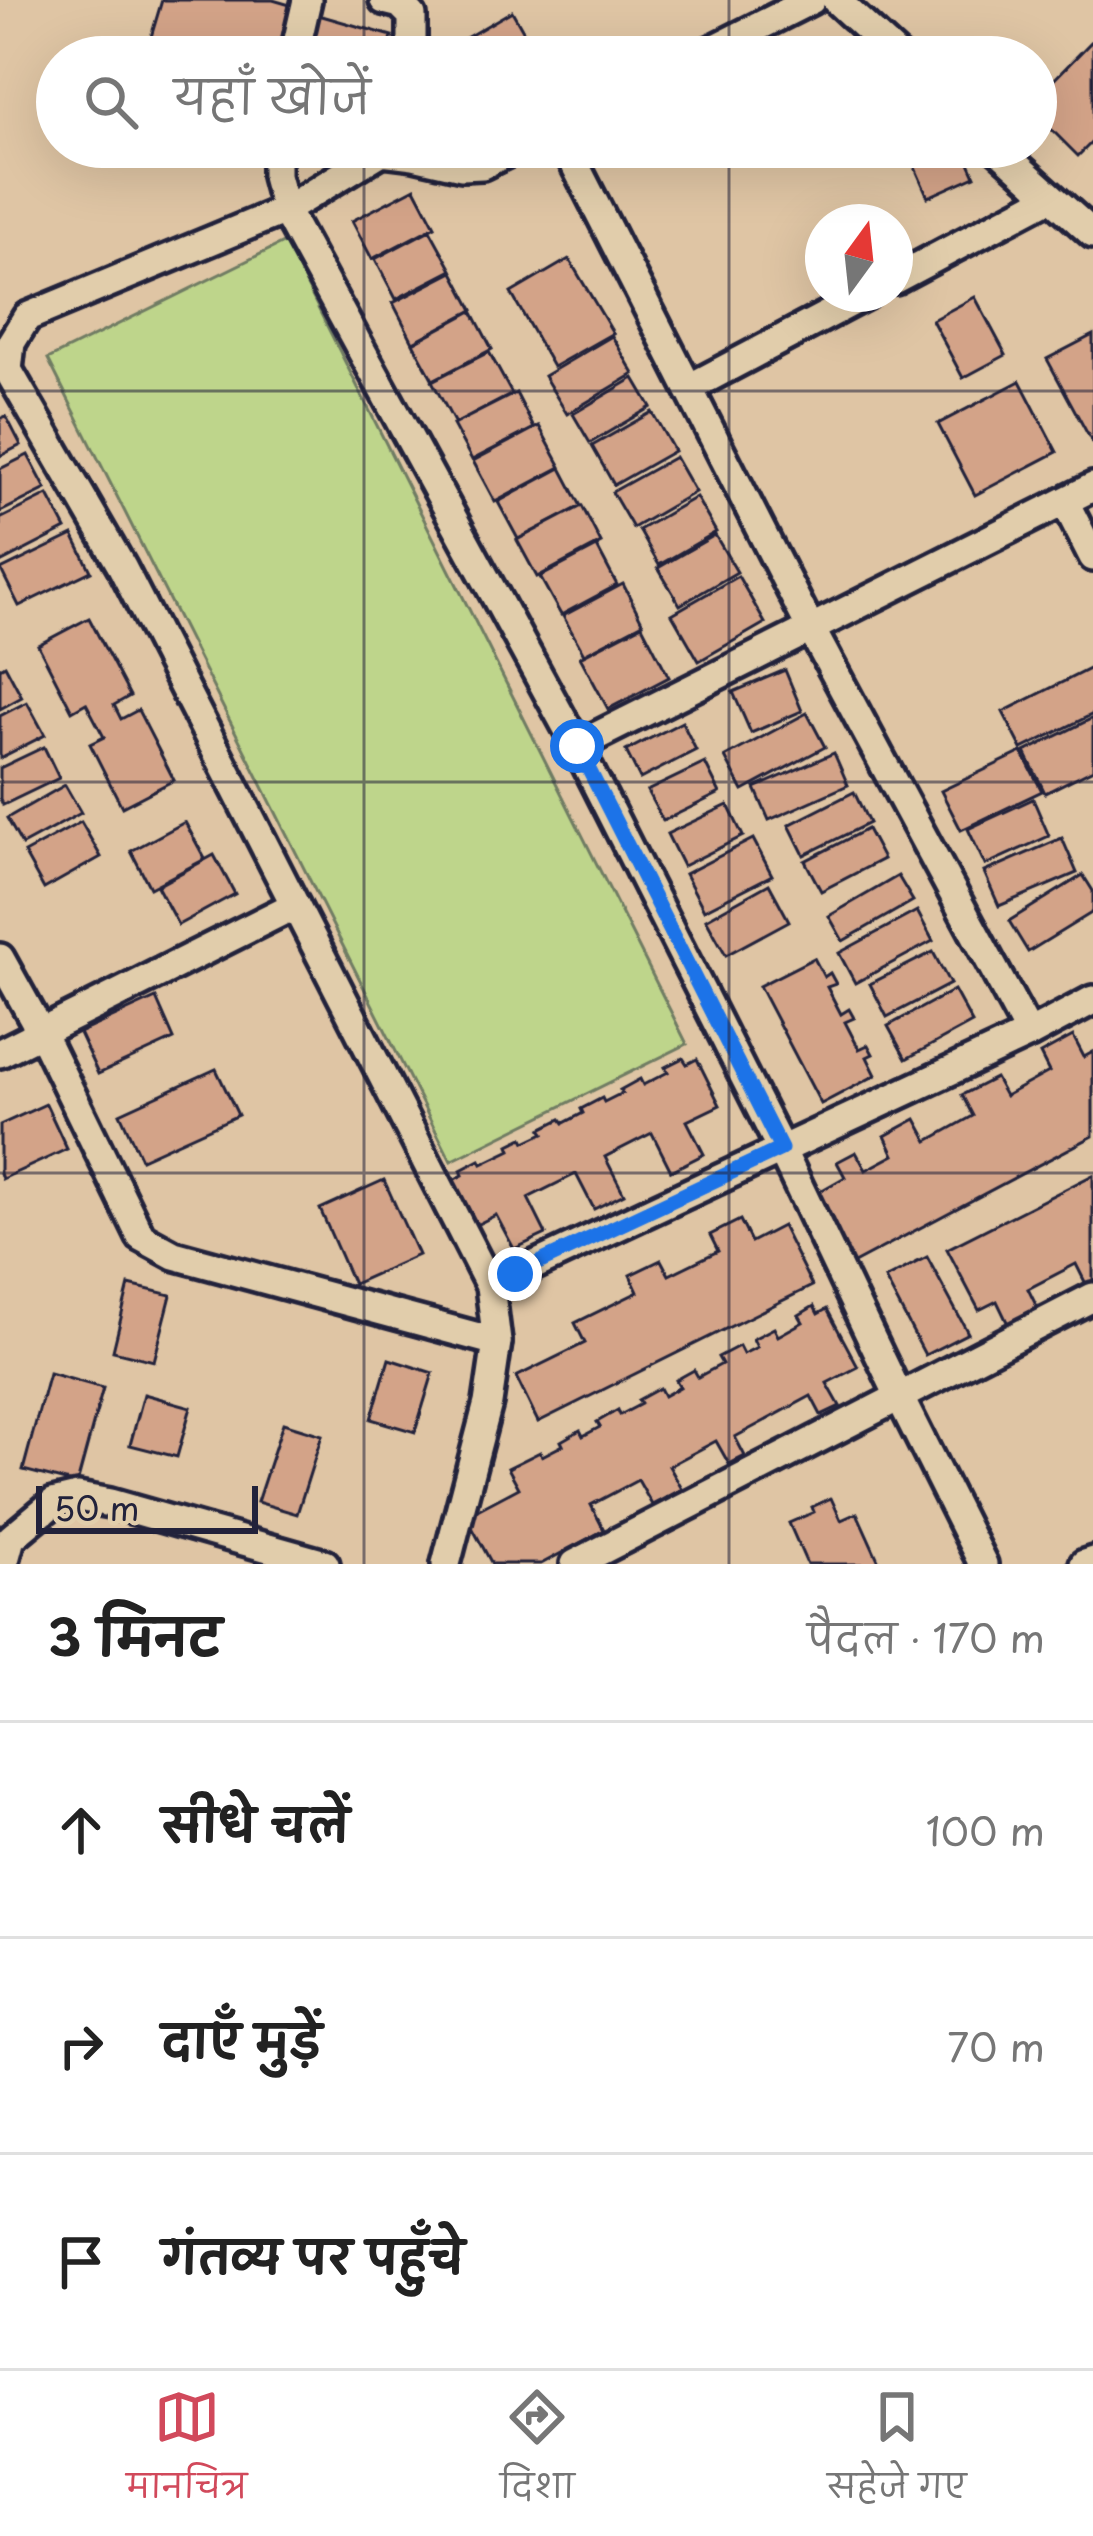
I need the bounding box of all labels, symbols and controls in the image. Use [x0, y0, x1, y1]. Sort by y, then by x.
search box [36, 36, 1057, 168]
text: यहाँ खोजें [174, 61, 371, 129]
icon: search [78, 69, 144, 135]
north arrow [805, 204, 913, 312]
route start [550, 719, 604, 773]
route end [488, 1247, 542, 1301]
scale bar [36, 1480, 258, 1533]
text: 50 m [54, 1482, 140, 1532]
text: 3 मिनट [48, 1596, 222, 1673]
text: पैदल · 170 m [807, 1607, 1045, 1666]
text: सीधे चलें [162, 1789, 349, 1857]
icon: ahead [48, 1797, 114, 1863]
text: 100 m [926, 1800, 1045, 1859]
text: दाएँ मुड़ें [162, 2005, 322, 2073]
icon: right [48, 2013, 114, 2079]
text: 70 m [947, 2016, 1045, 2075]
text: गंतव्य पर पहुँचे [162, 2221, 464, 2289]
icon: arrive [48, 2229, 114, 2295]
tab: मानचित्र [126, 2384, 247, 2523]
tab: दिशा [500, 2384, 575, 2523]
tab: सहेजे गए [827, 2384, 967, 2523]

